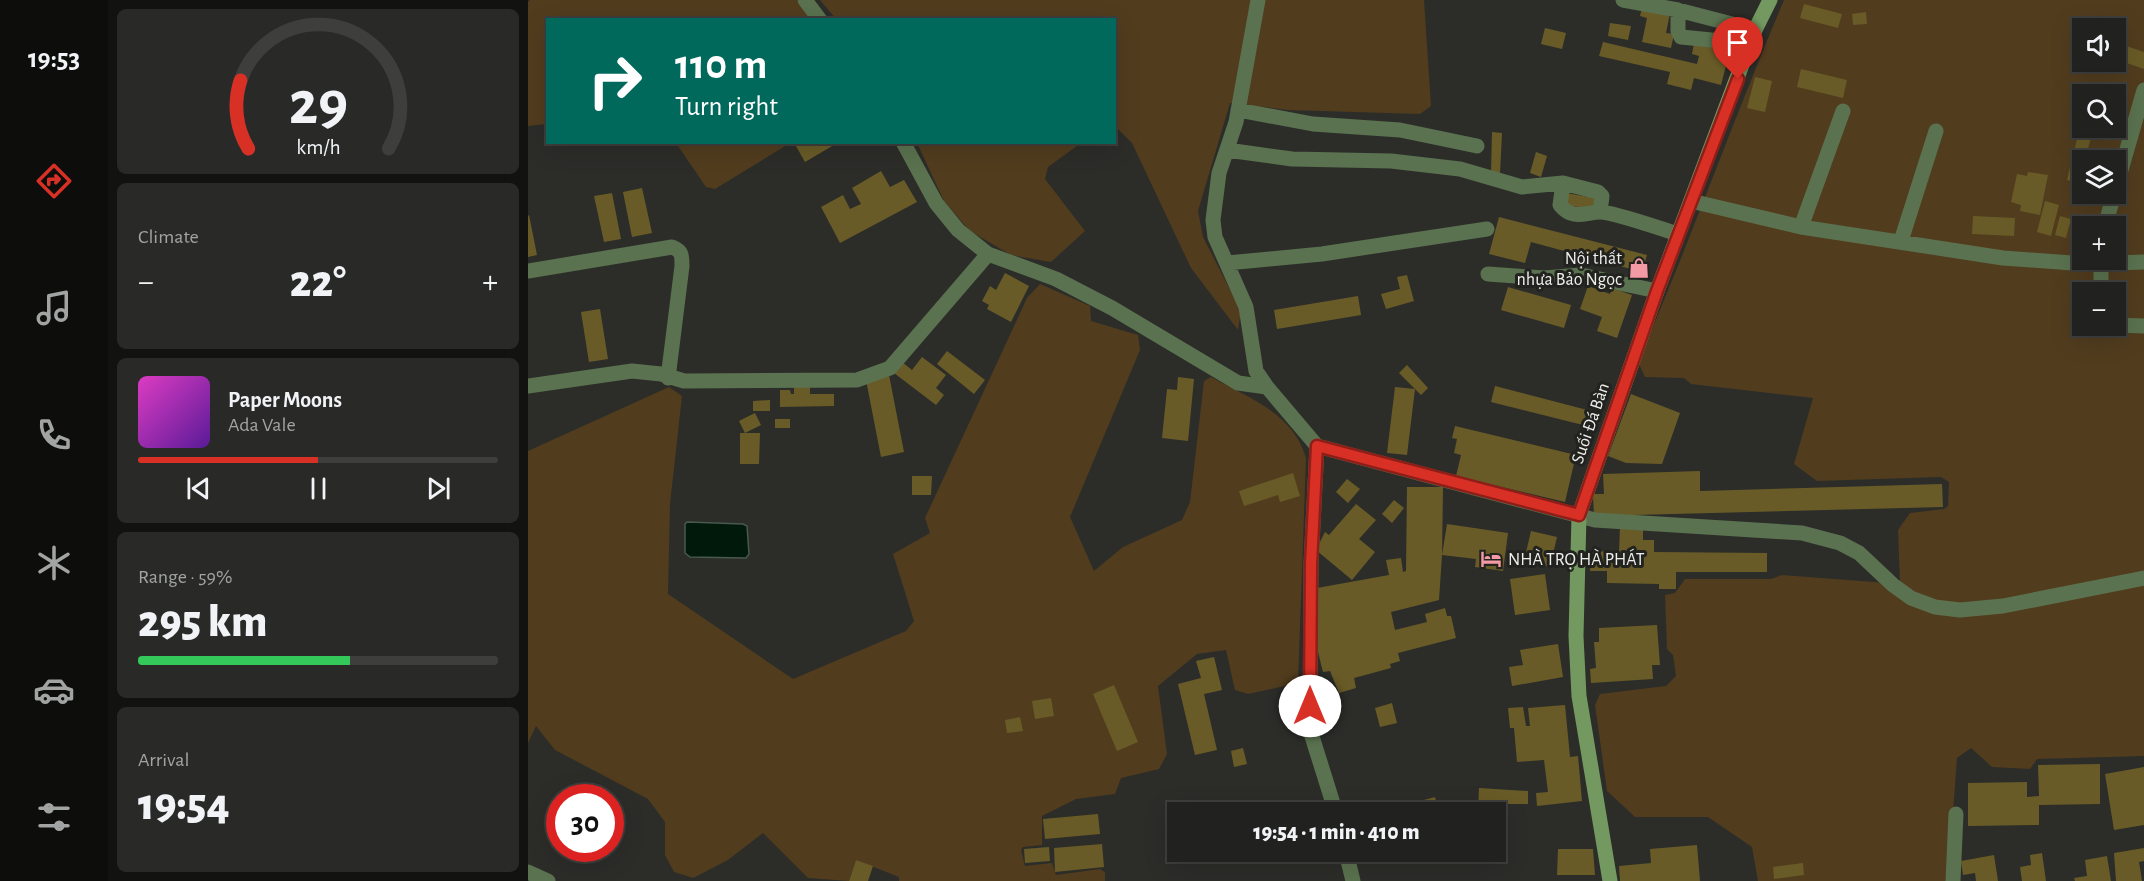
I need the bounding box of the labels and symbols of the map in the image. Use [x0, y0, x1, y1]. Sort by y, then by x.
pin [1712, 17, 1763, 79]
place label: Nội thất nhựa Bảo Ngọc [1517, 249, 1622, 289]
shop icon: Nội thất nhựa Bảo Ngọc [1627, 256, 1651, 280]
street label: Suối Đá Bàn [1568, 380, 1613, 466]
hotel icon: NHÀ TRỌ HÀ PHÁT [1479, 547, 1503, 571]
place label: NHÀ TRỌ HÀ PHÁT [1508, 548, 1645, 569]
position arrow [1278, 674, 1342, 738]
speed limit sign: 30 [546, 784, 624, 862]

